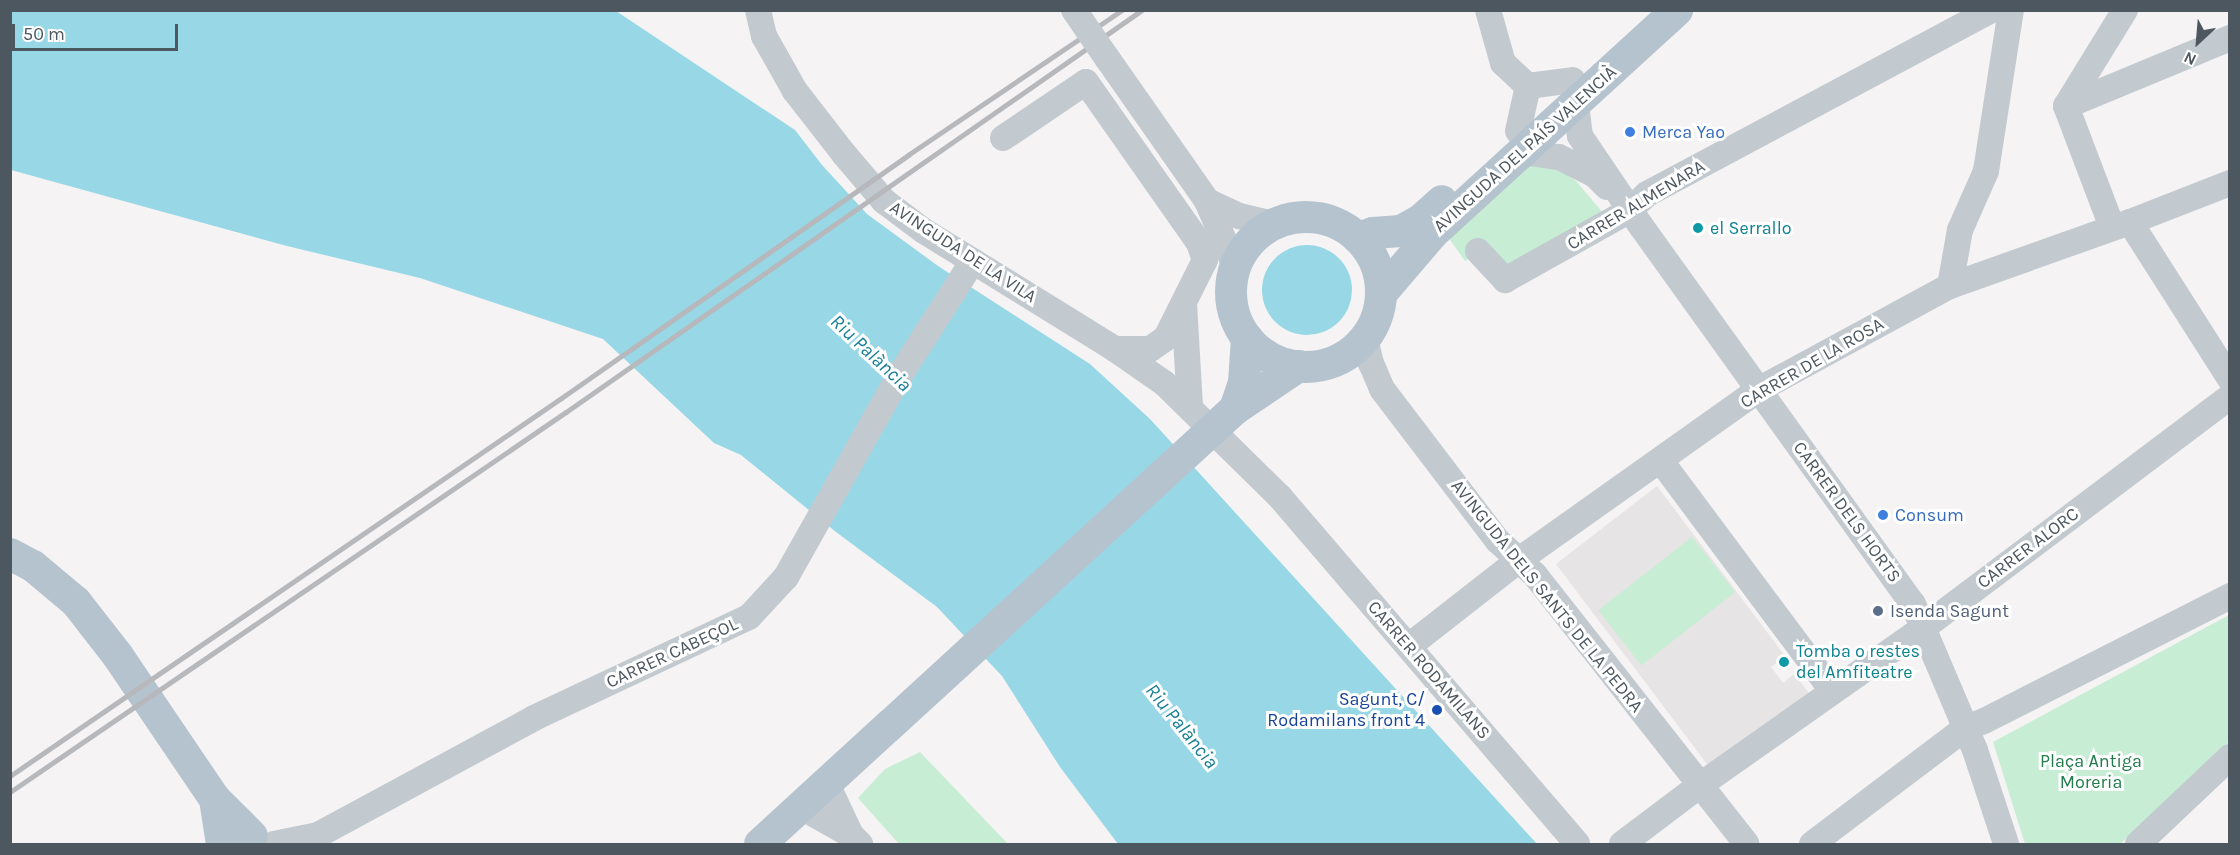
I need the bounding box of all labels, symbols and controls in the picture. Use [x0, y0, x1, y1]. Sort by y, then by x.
scale bar [15, 12, 182, 50]
north arrow [2168, 12, 2228, 72]
text: 50 m [23, 23, 65, 45]
text: N [2181, 48, 2199, 70]
street label: AVINGUDA DEL PAÍS VALENCIÀ [1429, 61, 1621, 237]
place label: Merca Yao [1642, 121, 1725, 143]
marker: Merca Yao [1623, 125, 1637, 139]
street label: CARRER ALMENARA [1563, 155, 1709, 255]
street label: AVINGUDA DE LA VILA [886, 197, 1040, 307]
place label: el Serrallo [1710, 217, 1792, 239]
marker: el Serrallo [1691, 221, 1705, 235]
water label: Riu Palància [825, 309, 917, 397]
street label: CARRER DE LA ROSA [1736, 313, 1888, 413]
street label: CARRER DELS HORTS [1789, 437, 1905, 587]
street label: AVINGUDA DELS SANTS DE LA PEDRA [1446, 475, 1648, 717]
street label: CARRER ALORC [1973, 503, 2083, 593]
place label: Consum [1895, 504, 1964, 526]
marker: Consum [1876, 508, 1890, 522]
street label: CARRER RODAMILANS [1363, 597, 1495, 743]
place label: Isenda Sagunt [1890, 600, 2009, 622]
marker: Isenda Sagunt [1871, 604, 1885, 618]
street label: CARRER CABEÇOL [603, 613, 741, 693]
place label: Tomba o restes del Amfiteatre [1796, 641, 1920, 684]
marker: Tomba o restes del Amfiteatre [1777, 655, 1791, 669]
water label: Riu Palància [1140, 679, 1224, 773]
place label: Sagunt, C/ Rodamilans front 4 [1267, 689, 1425, 732]
marker: Sagunt, C/ Rodamilans front 4 [1430, 703, 1444, 717]
park label: Plaça Antiga Moreria [2040, 751, 2142, 794]

